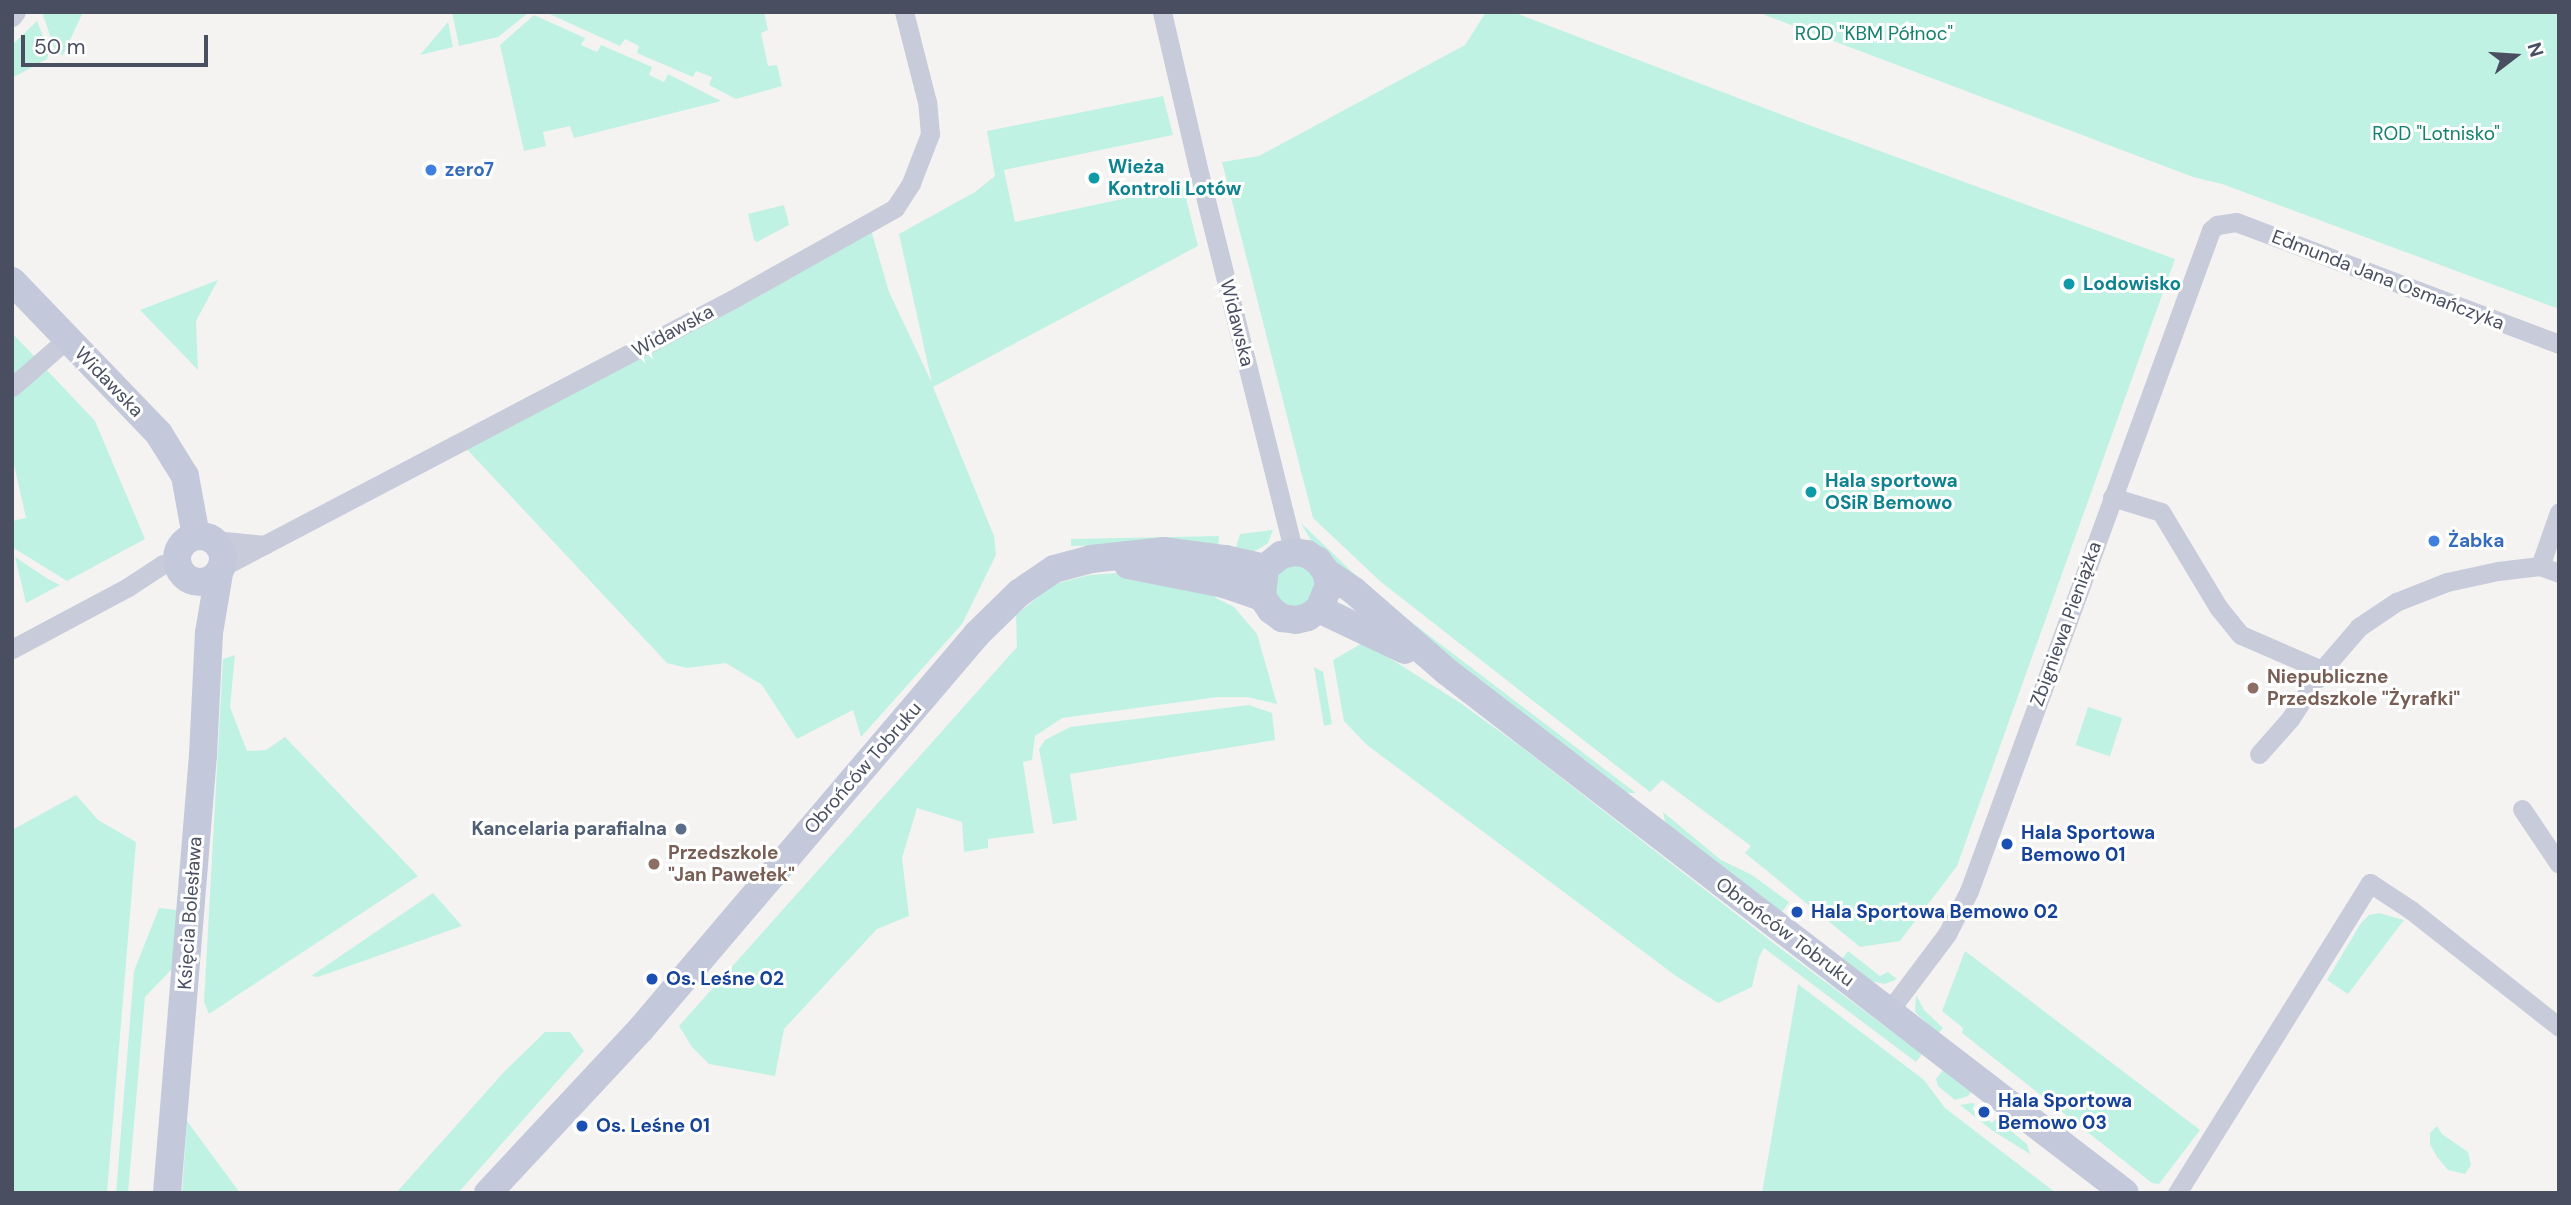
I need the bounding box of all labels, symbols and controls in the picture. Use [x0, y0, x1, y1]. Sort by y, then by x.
scale bar [24, 21, 212, 65]
north arrow [2480, 21, 2550, 91]
park label: ROD "KBM Północ" [1795, 23, 1953, 45]
text: 50 m [34, 33, 85, 61]
text: N [2522, 39, 2550, 60]
park label: ROD "Lotnisko" [2372, 123, 2500, 145]
place label: Wieża Kontroli Lotów [1108, 156, 1241, 200]
place label: zero7 [445, 159, 494, 181]
marker: zero7 [423, 162, 439, 178]
marker: Wieża Kontroli Lotów [1086, 170, 1102, 186]
street label: Edmunda Jana Osmańczyka [2269, 225, 2507, 335]
place label: Lodowisko [2083, 273, 2181, 295]
marker: Lodowisko [2061, 276, 2077, 292]
street label: Widawska [1215, 277, 1259, 369]
street label: Widawska [628, 300, 718, 362]
street label: Widawska [70, 342, 148, 422]
place label: Hala sportowa OSiR Bemowo [1825, 470, 1958, 514]
marker: Hala sportowa OSiR Bemowo [1803, 484, 1819, 500]
place label: Żabka [2448, 530, 2504, 552]
marker: Żabka [2426, 533, 2442, 549]
street label: Zbigniewa Pieniążka [2026, 539, 2106, 709]
place label: Niepubliczne Przedszkole "Żyrafki" [2267, 666, 2460, 710]
marker: Niepubliczne Przedszkole "Żyrafki" [2245, 680, 2261, 696]
street label: Obrońców Tobruku [800, 697, 926, 839]
place label: Kancelaria parafialna [472, 818, 667, 840]
marker: Kancelaria parafialna [673, 821, 689, 837]
place label: Hala Sportowa Bemowo 01 [2021, 822, 2155, 866]
street label: Księcia Bolesława [173, 836, 207, 990]
marker: Hala Sportowa Bemowo 01 [1999, 836, 2015, 852]
place label: Przedszkole "Jan Pawełek" [668, 842, 795, 886]
marker: Przedszkole "Jan Pawełek" [646, 856, 662, 872]
street label: Obrońców Tobruku [1711, 873, 1859, 991]
place label: Hala Sportowa Bemowo 02 [1811, 901, 2058, 923]
marker: Hala Sportowa Bemowo 02 [1789, 904, 1805, 920]
place label: Os. Leśne 02 [666, 968, 784, 990]
marker: Os. Leśne 02 [644, 971, 660, 987]
place label: Hala Sportowa Bemowo 03 [1998, 1090, 2132, 1134]
marker: Hala Sportowa Bemowo 03 [1976, 1104, 1992, 1120]
place label: Os. Leśne 01 [596, 1115, 710, 1137]
marker: Os. Leśne 01 [574, 1118, 590, 1134]

